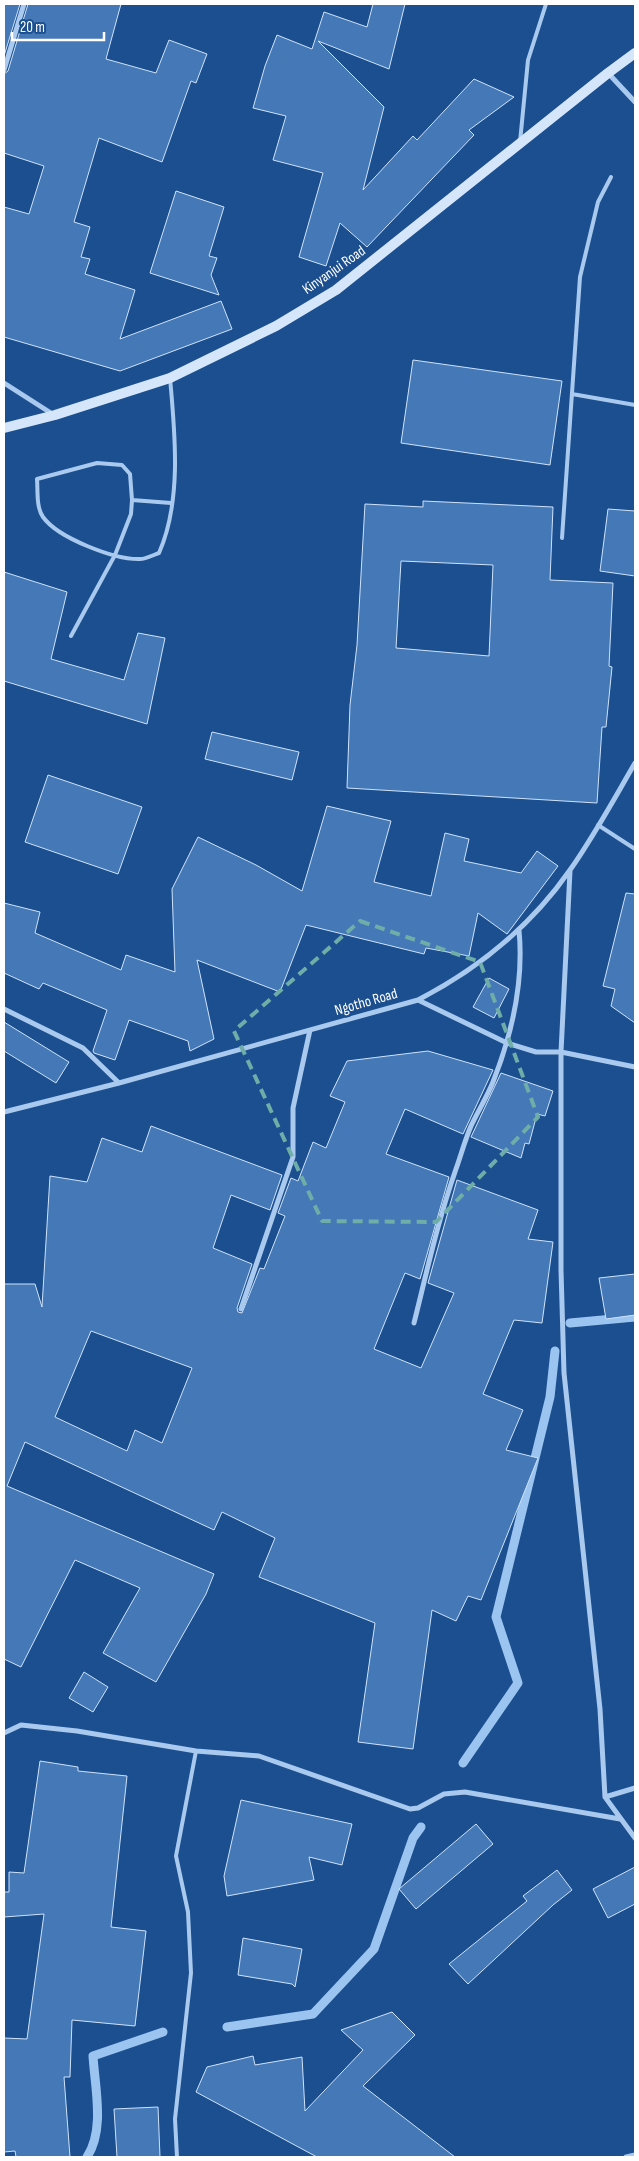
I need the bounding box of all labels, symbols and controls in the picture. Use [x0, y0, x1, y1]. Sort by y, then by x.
scale bar [12, 10, 105, 42]
text: 20 m [20, 18, 45, 37]
street label: Kinyanjui Road [299, 241, 369, 299]
street label: Ngotho Road [332, 984, 400, 1020]

